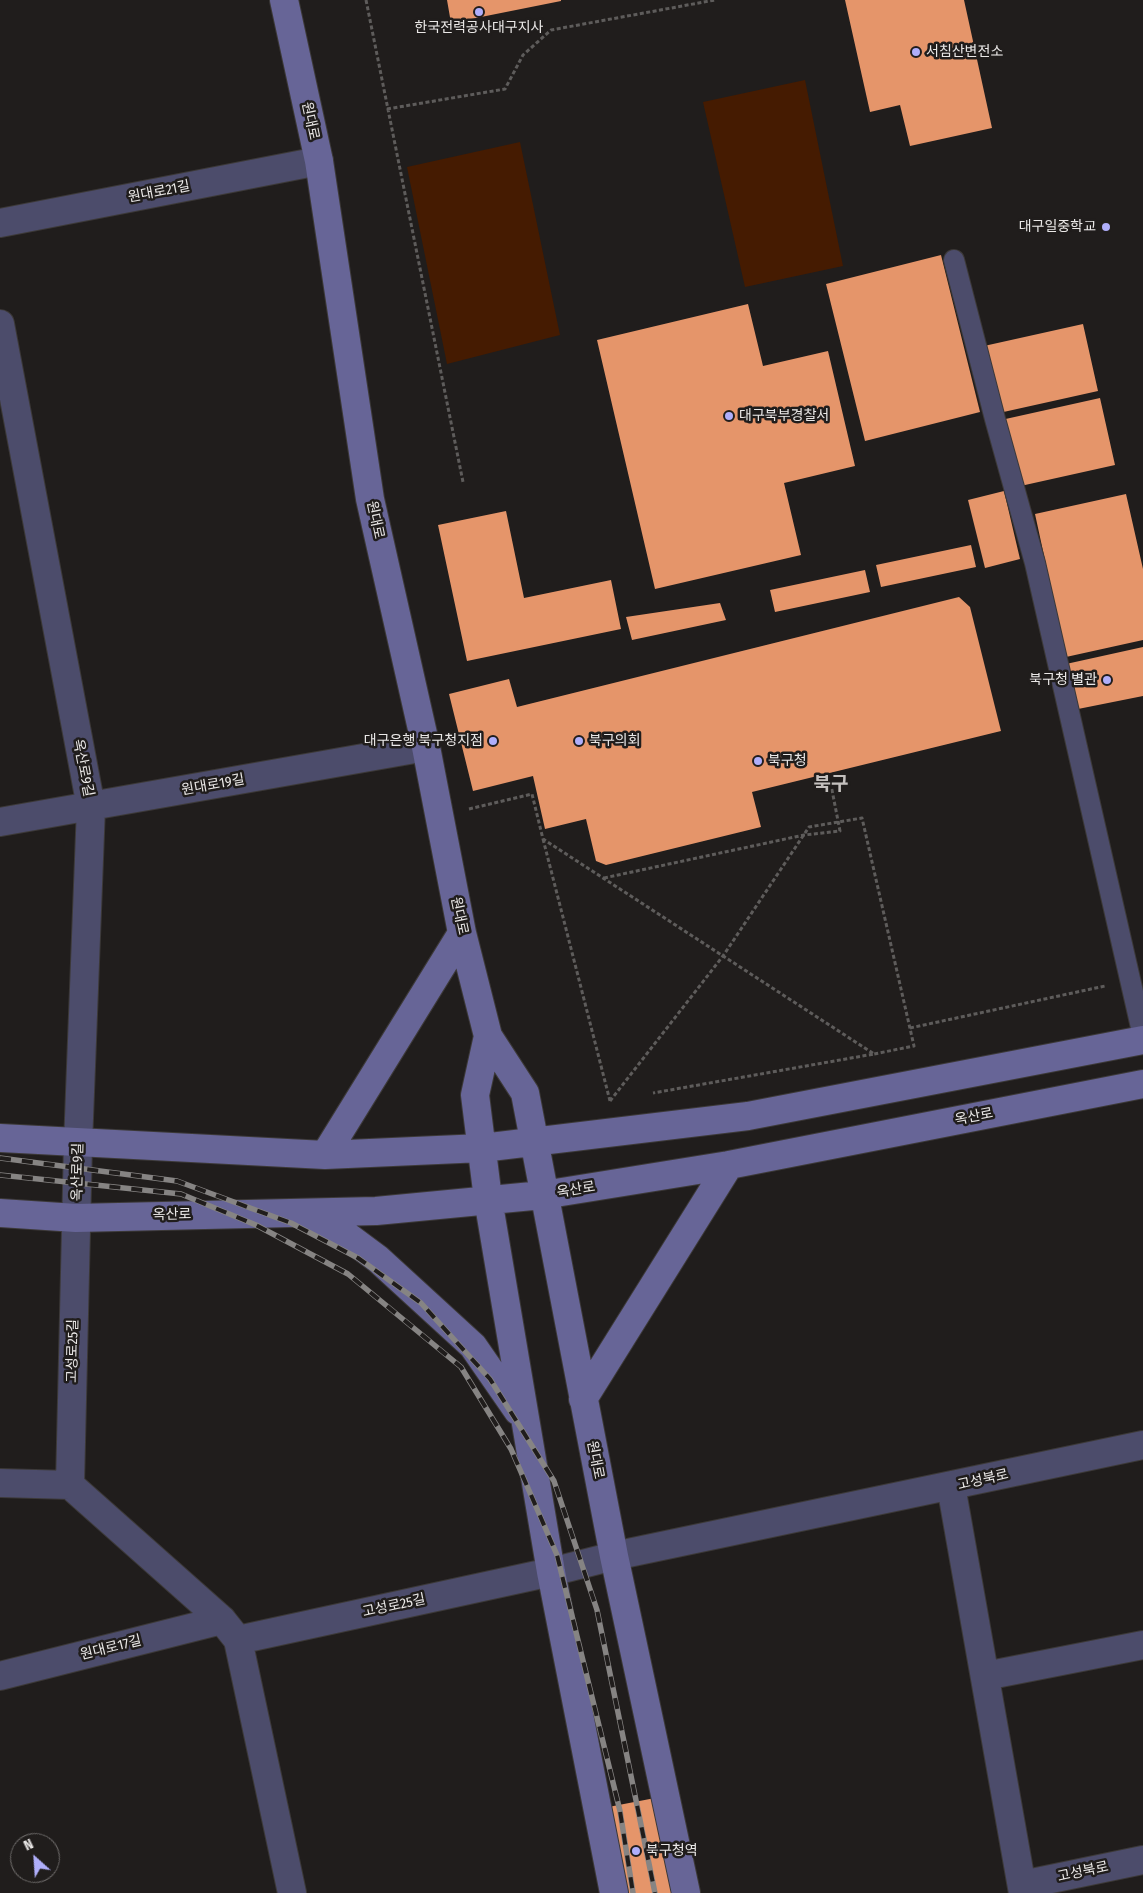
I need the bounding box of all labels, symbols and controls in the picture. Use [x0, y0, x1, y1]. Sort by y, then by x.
marker: 한국전력공사대구지사 [473, 6, 485, 18]
place label: 한국전력공사대구지사 [415, 20, 543, 36]
place label: 서침산변전소 [926, 44, 1003, 60]
marker: 서침산변전소 [910, 46, 922, 58]
street label: 원대로 [298, 100, 322, 142]
street label: 원대로21길 [127, 178, 191, 206]
place label: 대구일중학교 [1019, 219, 1096, 235]
marker: 대구일중학교 [1100, 221, 1112, 233]
place label: 대구북부경찰서 [739, 408, 829, 424]
marker: 대구북부경찰서 [723, 410, 735, 422]
street label: 원대로 [363, 499, 387, 541]
place label: 북구청 별관 [1029, 672, 1097, 688]
marker: 북구청 별관 [1101, 674, 1113, 686]
place label: 대구은행 북구청지점 [364, 733, 483, 749]
place label: 북구의회 [589, 733, 641, 749]
marker: 대구은행 북구청지점 [487, 735, 499, 747]
marker: 북구의회 [573, 735, 585, 747]
street label: 옥산로9길 [69, 738, 97, 798]
place label: 북구청 [768, 753, 807, 769]
marker: 북구청 [752, 755, 764, 767]
street label: 원대로19길 [180, 771, 246, 799]
district label: 북구 [814, 774, 848, 796]
street label: 원대로 [447, 895, 471, 937]
street label: 옥산로 [953, 1105, 995, 1129]
street label: 옥산로9길 [69, 1143, 87, 1201]
street label: 옥산로 [556, 1179, 596, 1201]
street label: 옥산로 [153, 1206, 191, 1224]
street label: 고성로25길 [64, 1319, 82, 1383]
street label: 원대로 [583, 1439, 607, 1481]
street label: 고성북로 [956, 1466, 1010, 1494]
street label: 고성로25길 [361, 1591, 427, 1621]
street label: 원대로17길 [79, 1632, 143, 1664]
north arrow [10, 1833, 60, 1883]
text: N [21, 1835, 36, 1854]
place label: 북구청역 [646, 1843, 698, 1859]
marker: 북구청역 [630, 1845, 642, 1857]
street label: 고성북로 [1056, 1858, 1110, 1886]

